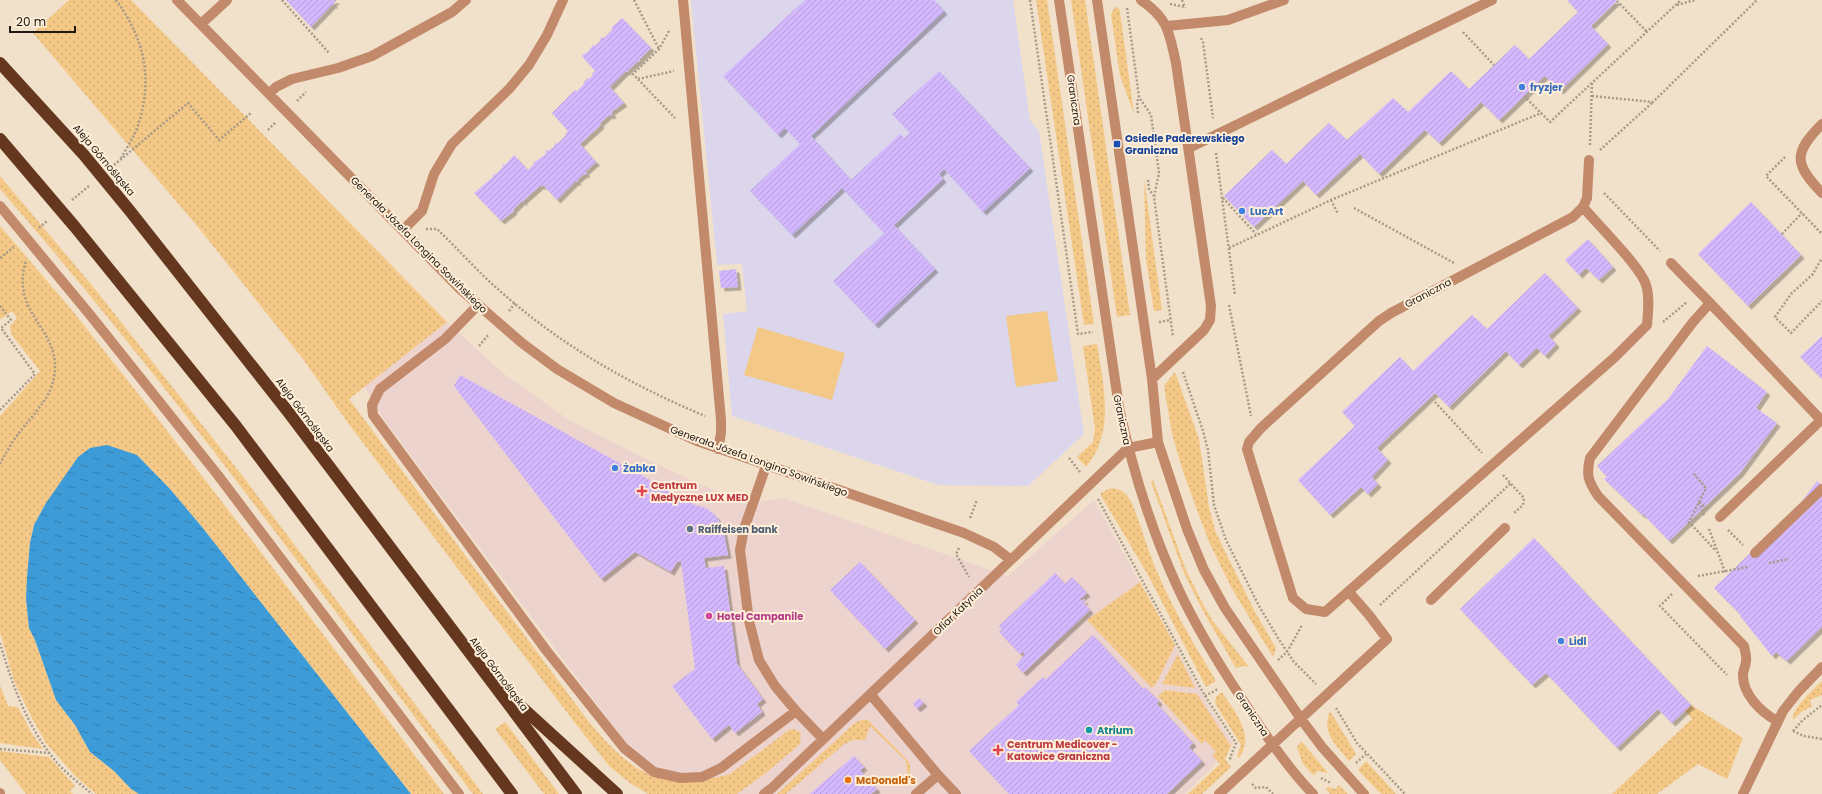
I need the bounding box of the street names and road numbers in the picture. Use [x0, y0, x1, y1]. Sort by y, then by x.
street label: Graniczna [1063, 74, 1085, 126]
street label: Aleja Górnośląska [69, 121, 139, 199]
street label: Generała Józefa Longina Sowińskiego [347, 173, 491, 317]
street label: Graniczna [1402, 274, 1454, 312]
street label: Aleja Górnośląska [272, 375, 338, 455]
street label: Graniczna [1109, 394, 1135, 446]
street label: Generała Józefa Longina Sowińskiego [668, 422, 850, 500]
street label: Ofiar Katynia [930, 583, 986, 639]
street label: Aleja Górnośląska [466, 634, 532, 714]
street label: Graniczna [1232, 689, 1272, 739]

